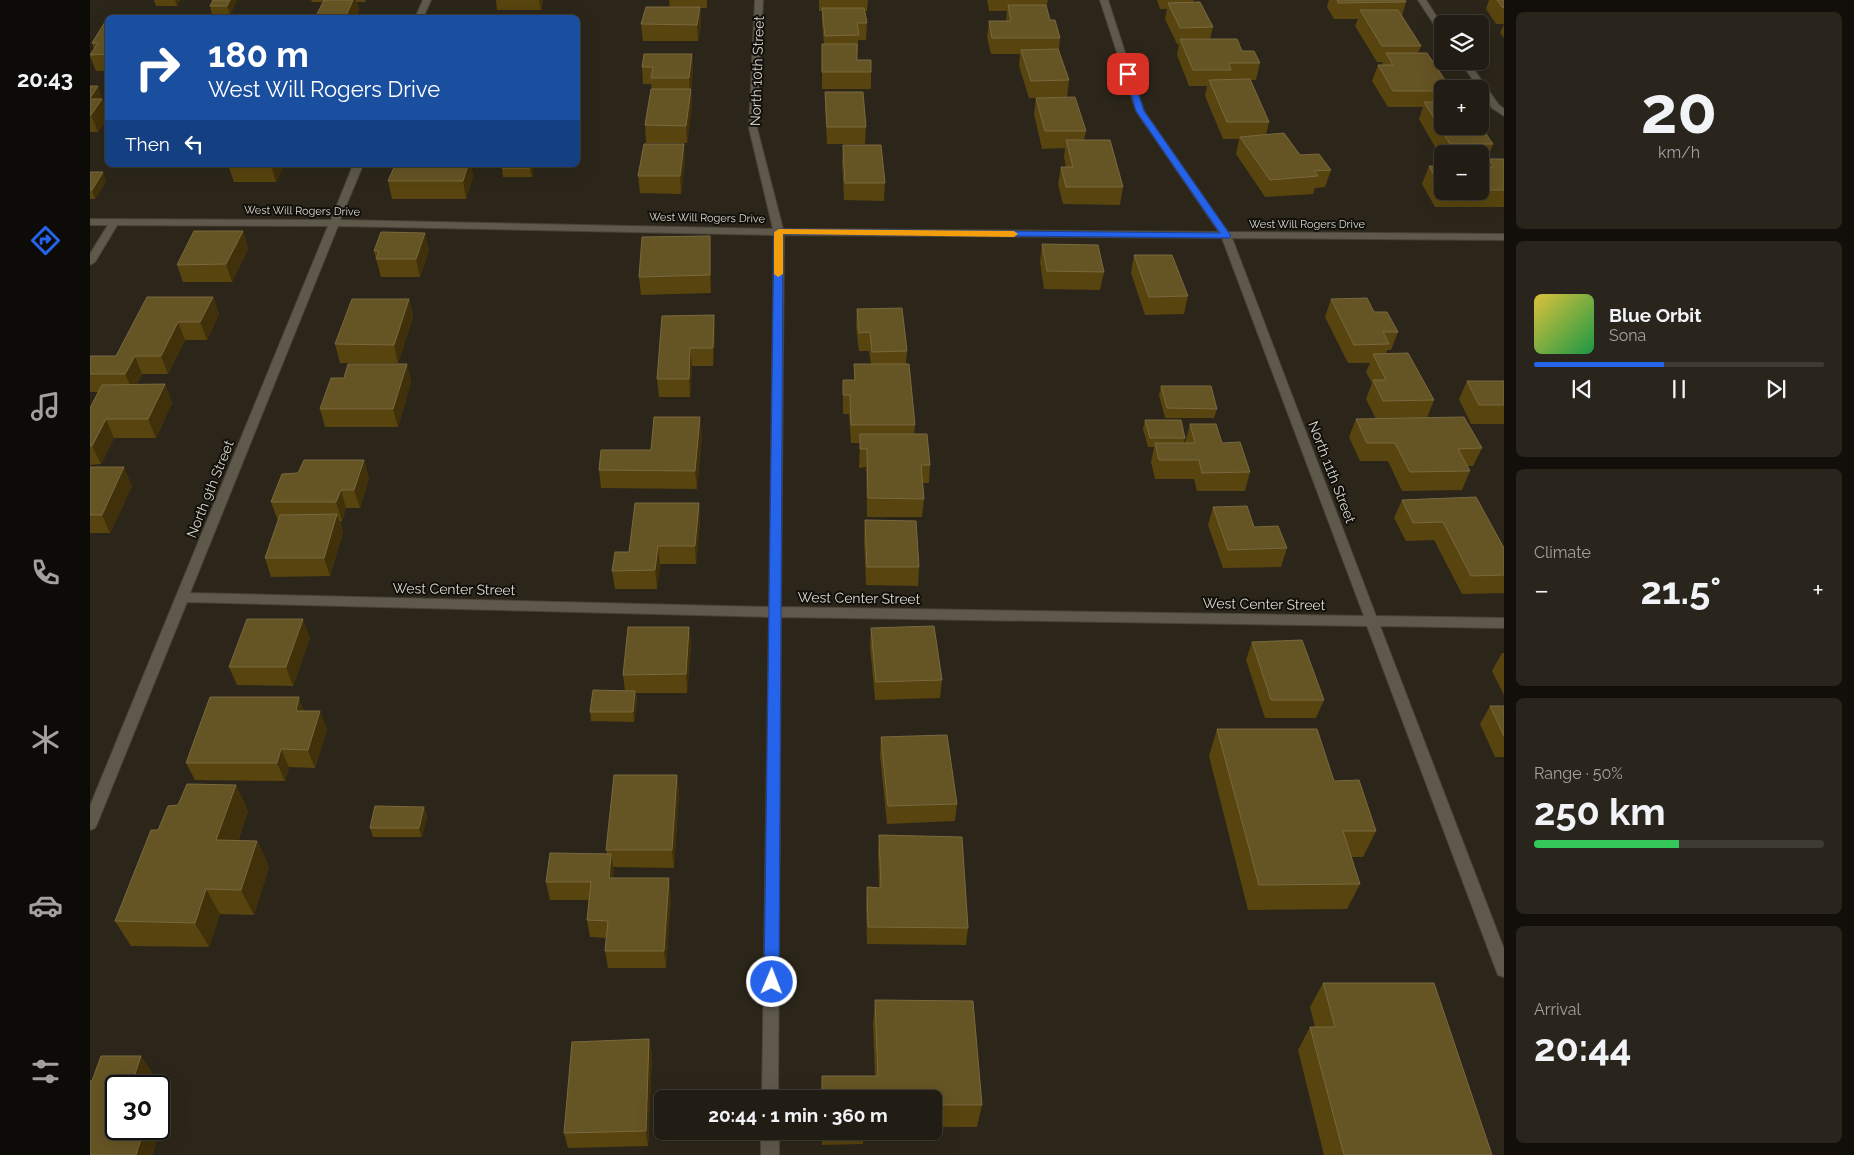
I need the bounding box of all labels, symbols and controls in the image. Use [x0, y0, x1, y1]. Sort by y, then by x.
street label: North 10th Street [747, 15, 767, 126]
map controls [1434, 15, 1489, 200]
button: layers [1434, 15, 1489, 70]
text: 180 m [208, 34, 309, 75]
icon: right [125, 35, 190, 100]
pin [1107, 53, 1149, 95]
icon: arrive [1114, 60, 1142, 88]
text: 20:43 [17, 66, 73, 92]
text: 20 [1641, 72, 1717, 148]
text: West Will Rogers Drive [208, 76, 440, 102]
button: + [1434, 80, 1489, 135]
icon: left [180, 130, 208, 158]
text: Then [125, 133, 170, 155]
text: km/h [1658, 143, 1700, 162]
button: − [1434, 145, 1489, 200]
street label: West Will Rogers Drive [244, 203, 361, 219]
street label: West Will Rogers Drive [649, 210, 766, 226]
street label: West Will Rogers Drive [1249, 218, 1366, 231]
icon: directions [28, 223, 63, 258]
text: Blue Orbit [1609, 304, 1701, 326]
text: Sona [1609, 326, 1646, 345]
icon: previous [1568, 375, 1596, 403]
icon: pause [1665, 375, 1693, 403]
icon: next [1762, 375, 1790, 403]
icon: music [28, 389, 63, 424]
street label: North 11th Street [1305, 419, 1359, 525]
street label: North 9th Street [183, 438, 237, 540]
text: Climate [1534, 543, 1591, 562]
icon: phone [28, 555, 63, 590]
text: 21.5° [1640, 568, 1721, 613]
text: − [1534, 574, 1549, 607]
text: + [1812, 574, 1824, 607]
street label: West Center Street [393, 580, 516, 598]
street label: West Center Street [798, 589, 921, 607]
street label: West Center Street [1203, 595, 1326, 613]
icon: climate [28, 722, 63, 757]
text: Range · 50% [1534, 764, 1623, 783]
text: 250 km [1534, 789, 1666, 834]
icon: car [28, 888, 63, 923]
position arrow [745, 955, 797, 1007]
text: Arrival [1534, 1000, 1581, 1019]
text: 20:44 [1534, 1025, 1632, 1070]
icon: filters [28, 1054, 63, 1089]
speed limit sign: 30 [105, 1075, 170, 1140]
text: 20:44 · 1 min · 360 m [708, 1104, 888, 1126]

